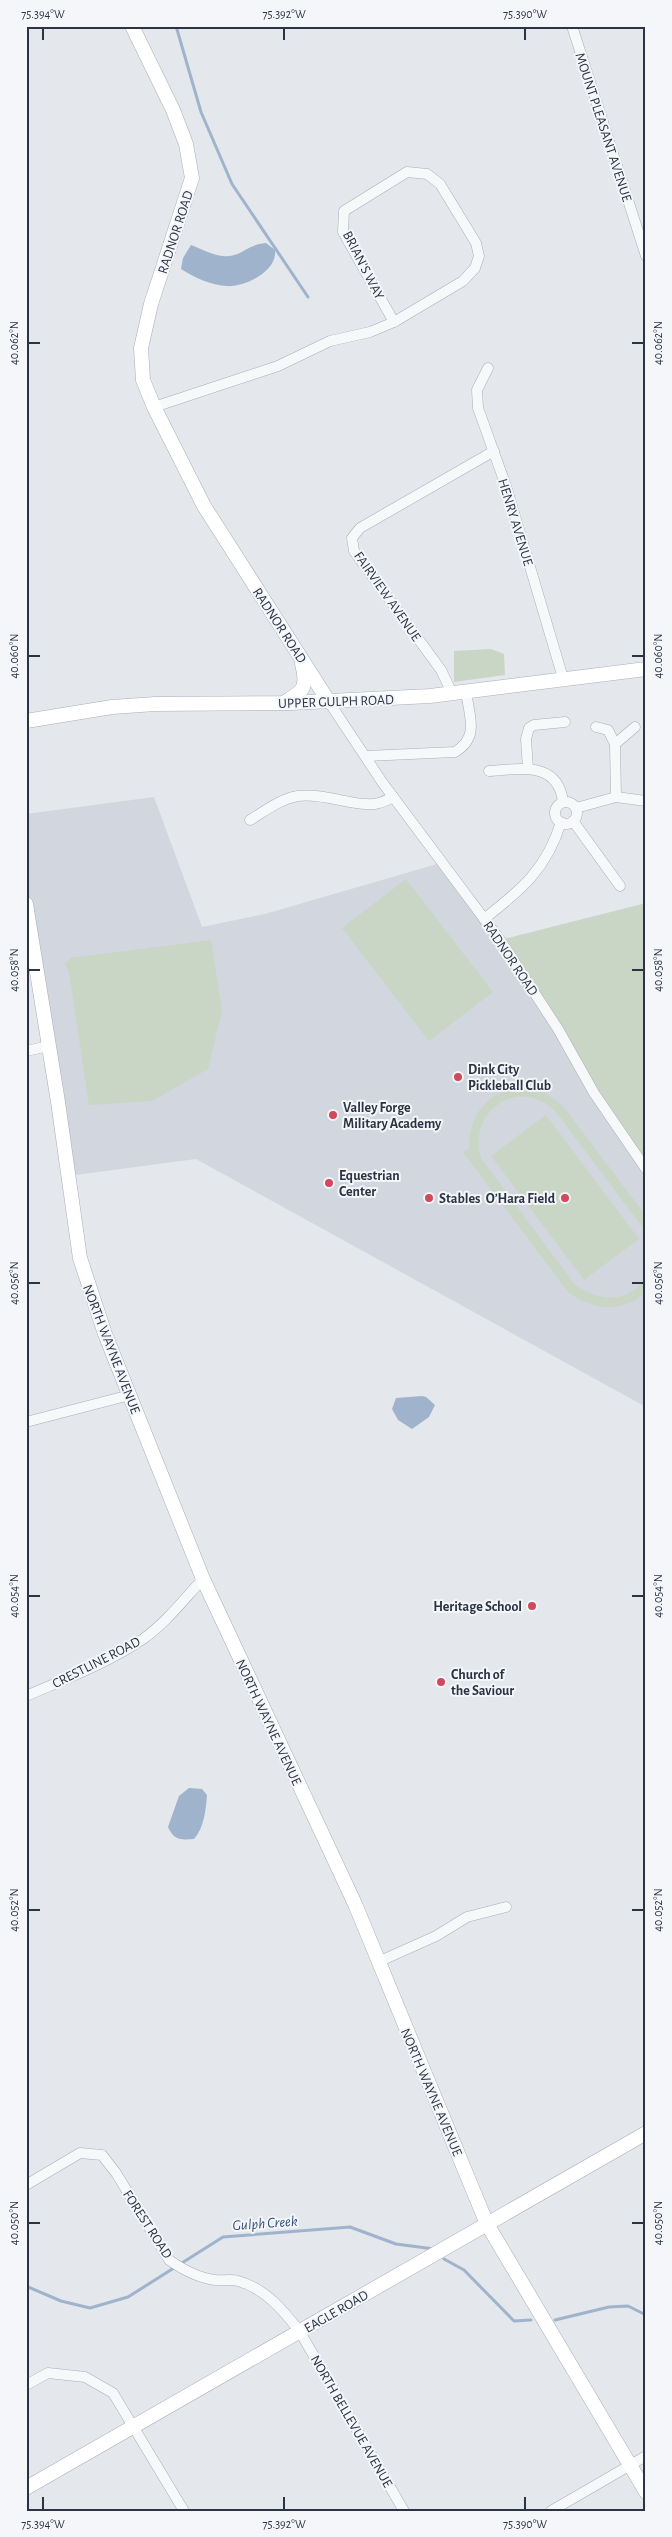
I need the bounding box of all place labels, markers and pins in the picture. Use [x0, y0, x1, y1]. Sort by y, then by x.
place label: Dink City Pickleball Club [468, 1063, 551, 1093]
marker: Dink City Pickleball Club [452, 1071, 464, 1083]
place label: Valley Forge Military Academy [343, 1101, 442, 1131]
marker: Valley Forge Military Academy [327, 1109, 339, 1121]
place label: Equestrian Center [339, 1169, 400, 1199]
marker: Equestrian Center [323, 1177, 335, 1189]
marker: Stables [423, 1192, 435, 1204]
place label: Stables [439, 1192, 480, 1206]
place label: O’Hara Field [486, 1192, 556, 1206]
marker: O’Hara Field [559, 1192, 571, 1204]
place label: Heritage School [433, 1600, 522, 1614]
marker: Heritage School [526, 1600, 538, 1612]
place label: Church of the Saviour [451, 1668, 514, 1698]
marker: Church of the Saviour [435, 1676, 447, 1688]

